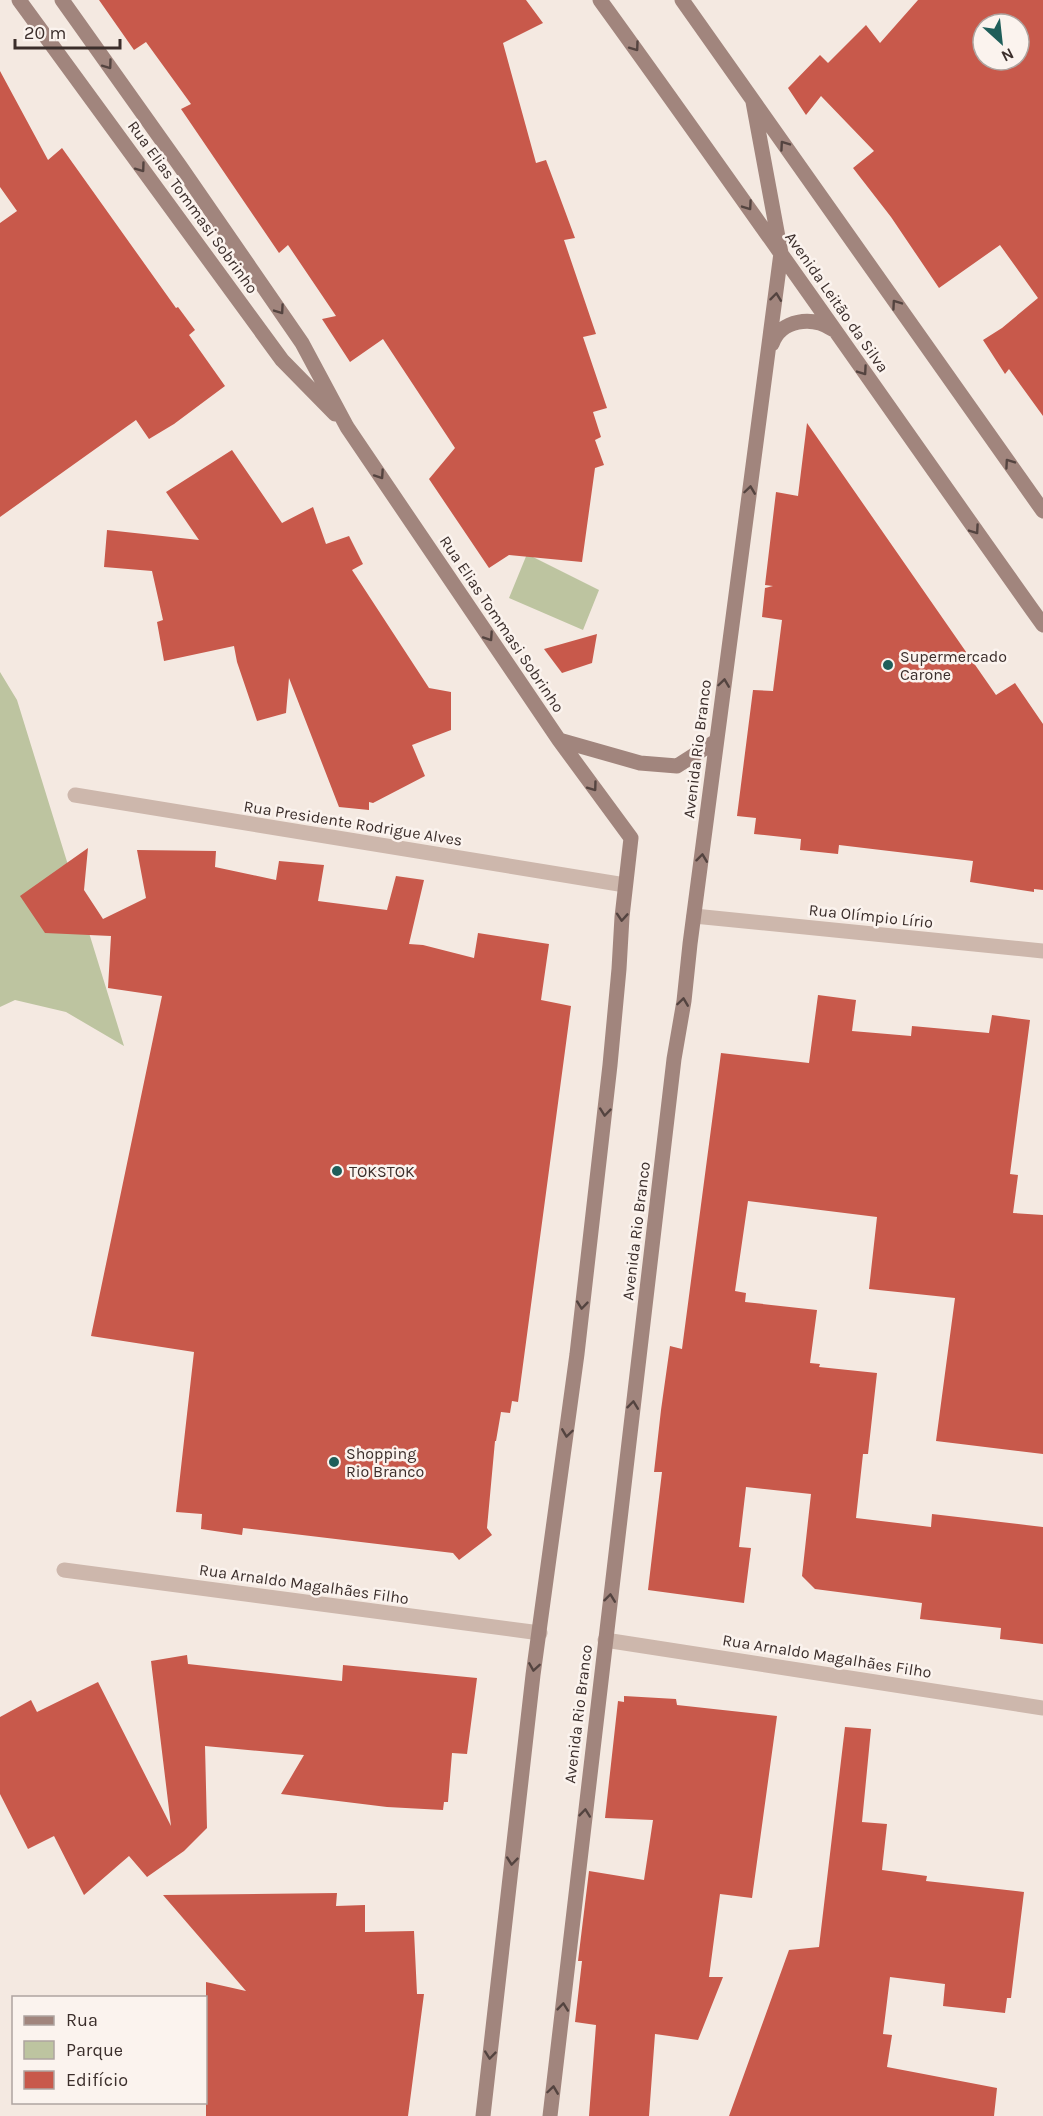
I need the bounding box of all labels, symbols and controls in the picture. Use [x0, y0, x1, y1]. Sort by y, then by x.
scale bar [15, 12, 120, 50]
north arrow [971, 12, 1031, 72]
text: 20 m [24, 22, 66, 44]
one-way arrow [628, 41, 639, 52]
text: N [998, 44, 1017, 66]
one-way arrow [101, 58, 112, 69]
street label: Rua Elias Tommasi Sobrinho [124, 117, 262, 297]
one-way arrow [780, 141, 791, 152]
one-way arrow [134, 161, 145, 172]
one-way arrow [741, 199, 752, 210]
street label: Avenida Leitão da Silva [781, 228, 893, 376]
one-way arrow [769, 292, 781, 301]
one-way arrow [892, 300, 903, 311]
one-way arrow [273, 304, 284, 315]
one-way arrow [856, 364, 867, 375]
one-way arrow [1005, 459, 1016, 470]
one-way arrow [373, 468, 384, 479]
one-way arrow [744, 485, 756, 494]
one-way arrow [968, 523, 979, 534]
street label: Rua Elias Tommasi Sobrinho [436, 532, 568, 716]
one-way arrow [482, 630, 493, 641]
place label: Supermercado Carone [900, 647, 1007, 684]
marker: Supermercado Carone [881, 658, 895, 672]
street label: Avenida Rio Branco [679, 678, 715, 820]
one-way arrow [718, 679, 730, 688]
one-way arrow [586, 781, 597, 792]
street label: Rua Presidente Rodrigue Alves [242, 796, 464, 850]
one-way arrow [695, 853, 707, 862]
street label: Rua Olímpio Lírio [808, 900, 934, 932]
one-way arrow [616, 913, 629, 922]
one-way arrow [677, 997, 689, 1006]
one-way arrow [599, 1107, 611, 1116]
street label: Avenida Rio Branco [618, 1160, 654, 1302]
place label: TOKSTOK [349, 1162, 415, 1181]
marker: TOKSTOK [330, 1164, 344, 1178]
one-way arrow [577, 1301, 589, 1310]
one-way arrow [626, 1400, 639, 1409]
one-way arrow [561, 1428, 573, 1437]
place label: Shopping Rio Branco [346, 1444, 424, 1481]
marker: Shopping Rio Branco [327, 1455, 341, 1469]
street label: Rua Arnaldo Magalhães Filho [198, 1560, 410, 1608]
one-way arrow [603, 1594, 616, 1603]
street label: Rua Arnaldo Magalhães Filho [721, 1630, 933, 1682]
street label: Avenida Rio Branco [560, 1643, 596, 1785]
one-way arrow [528, 1662, 541, 1672]
one-way arrow [578, 1808, 591, 1817]
one-way arrow [506, 1857, 519, 1866]
legend [12, 1996, 207, 2104]
one-way arrow [557, 2002, 569, 2011]
text: Rua [66, 2009, 98, 2031]
text: Parque [66, 2039, 123, 2061]
one-way arrow [484, 2050, 497, 2060]
text: Edifício [66, 2069, 128, 2091]
one-way arrow [547, 2086, 559, 2095]

